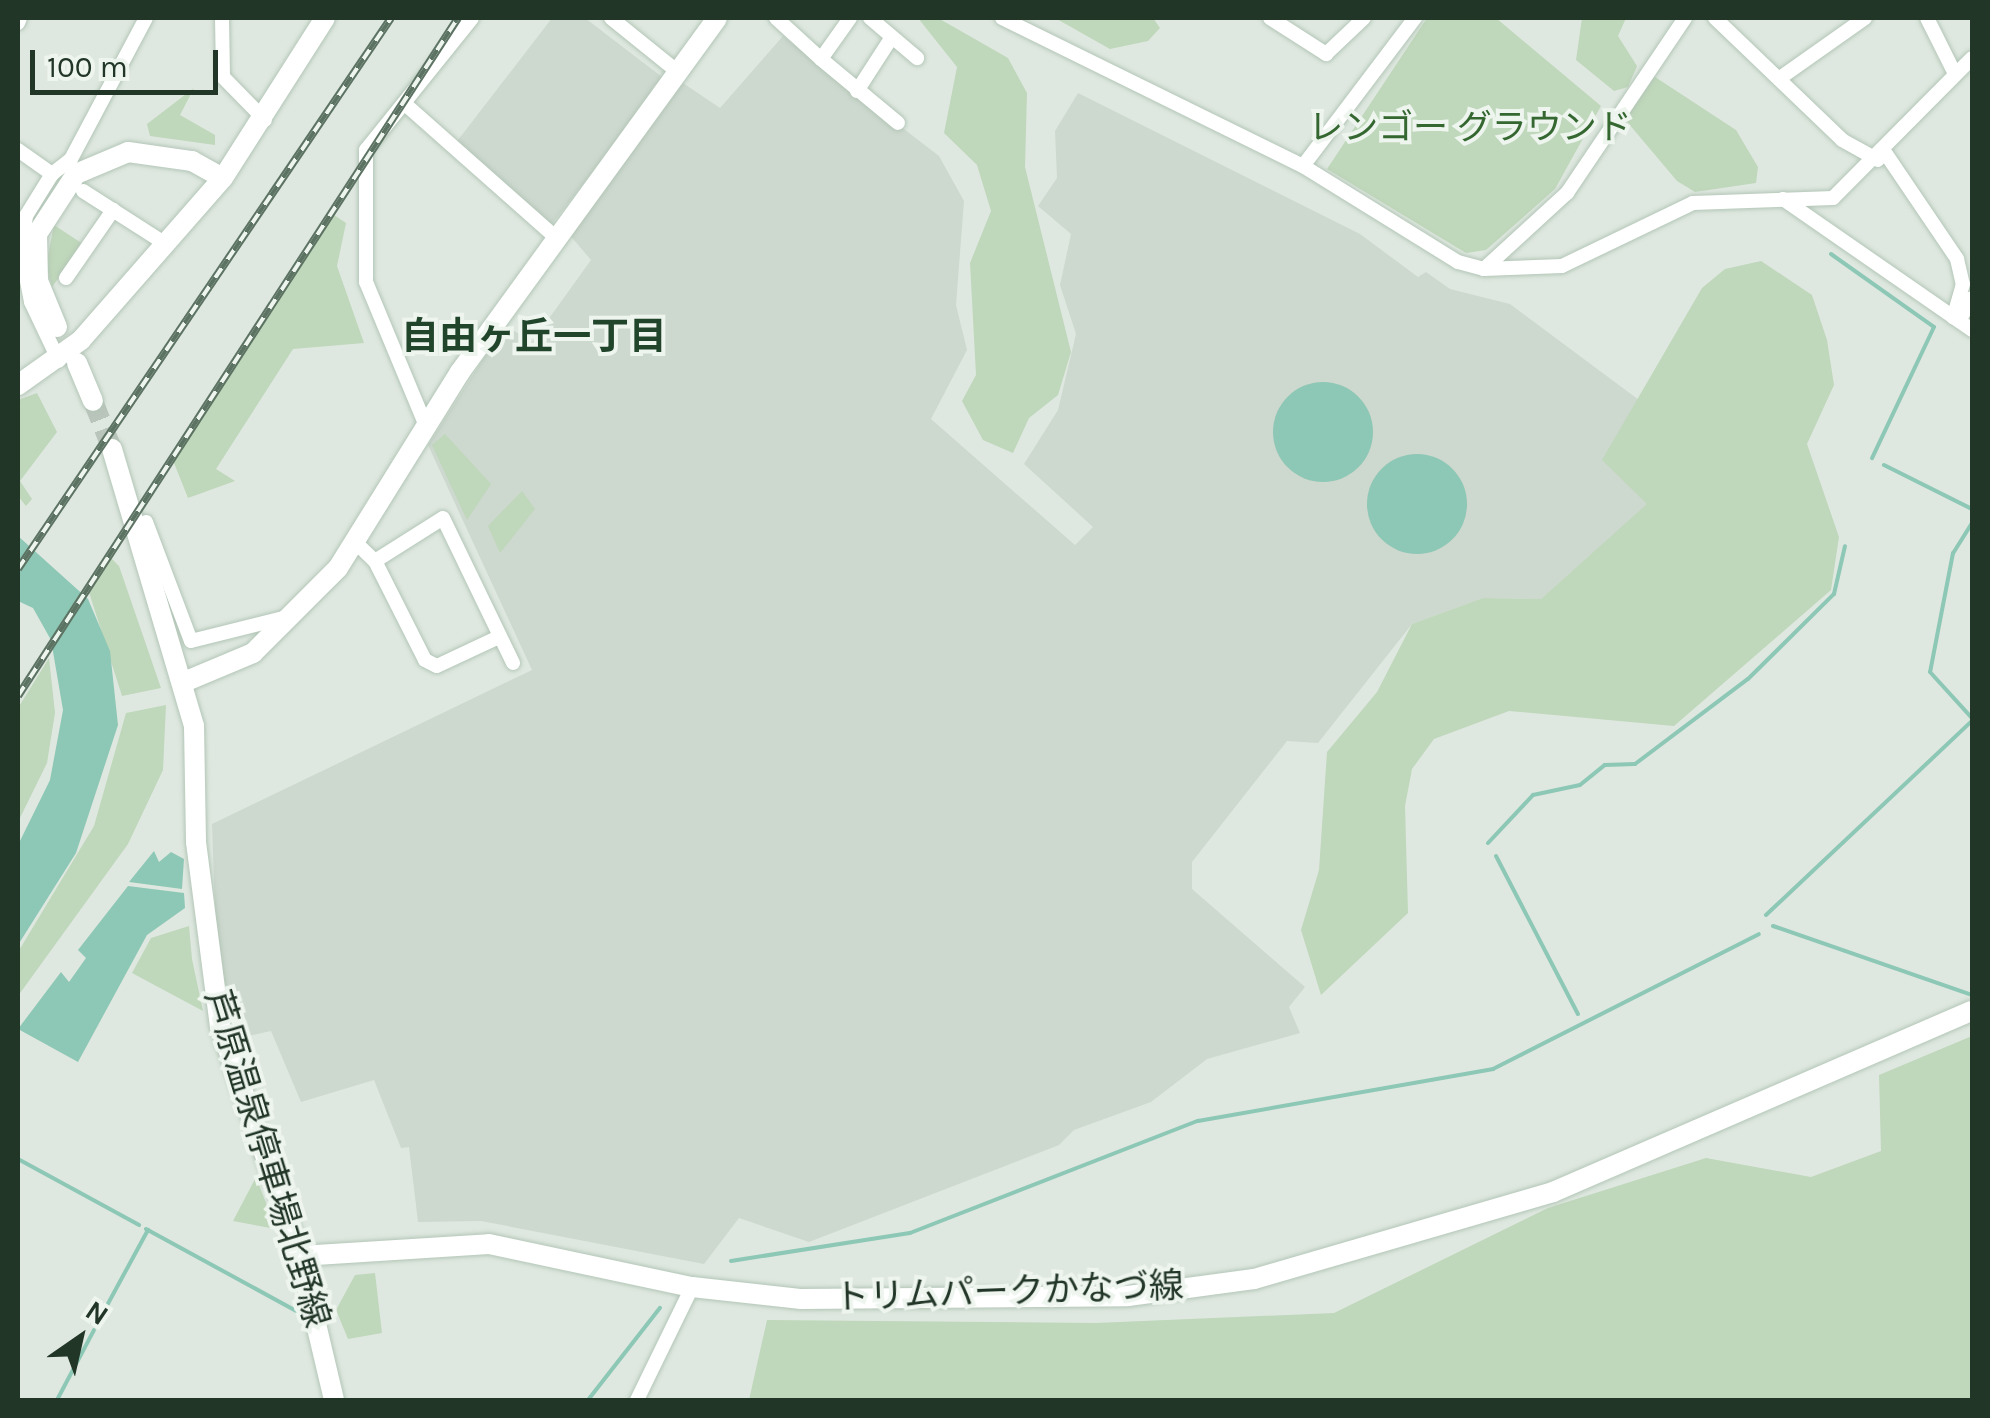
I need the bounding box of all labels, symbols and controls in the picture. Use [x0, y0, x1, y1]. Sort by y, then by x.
scale bar [35, 30, 222, 92]
text: 100 m [47, 49, 128, 85]
park label: レンゴー グラウンド [1308, 107, 1632, 149]
district label: 自由ヶ丘一丁目 [401, 314, 667, 360]
street label: 芦原温泉停車場北野線 [196, 986, 338, 1332]
street label: トリムパークかなづ線 [833, 1265, 1185, 1319]
north arrow [30, 1288, 130, 1388]
text: N [79, 1293, 115, 1332]

